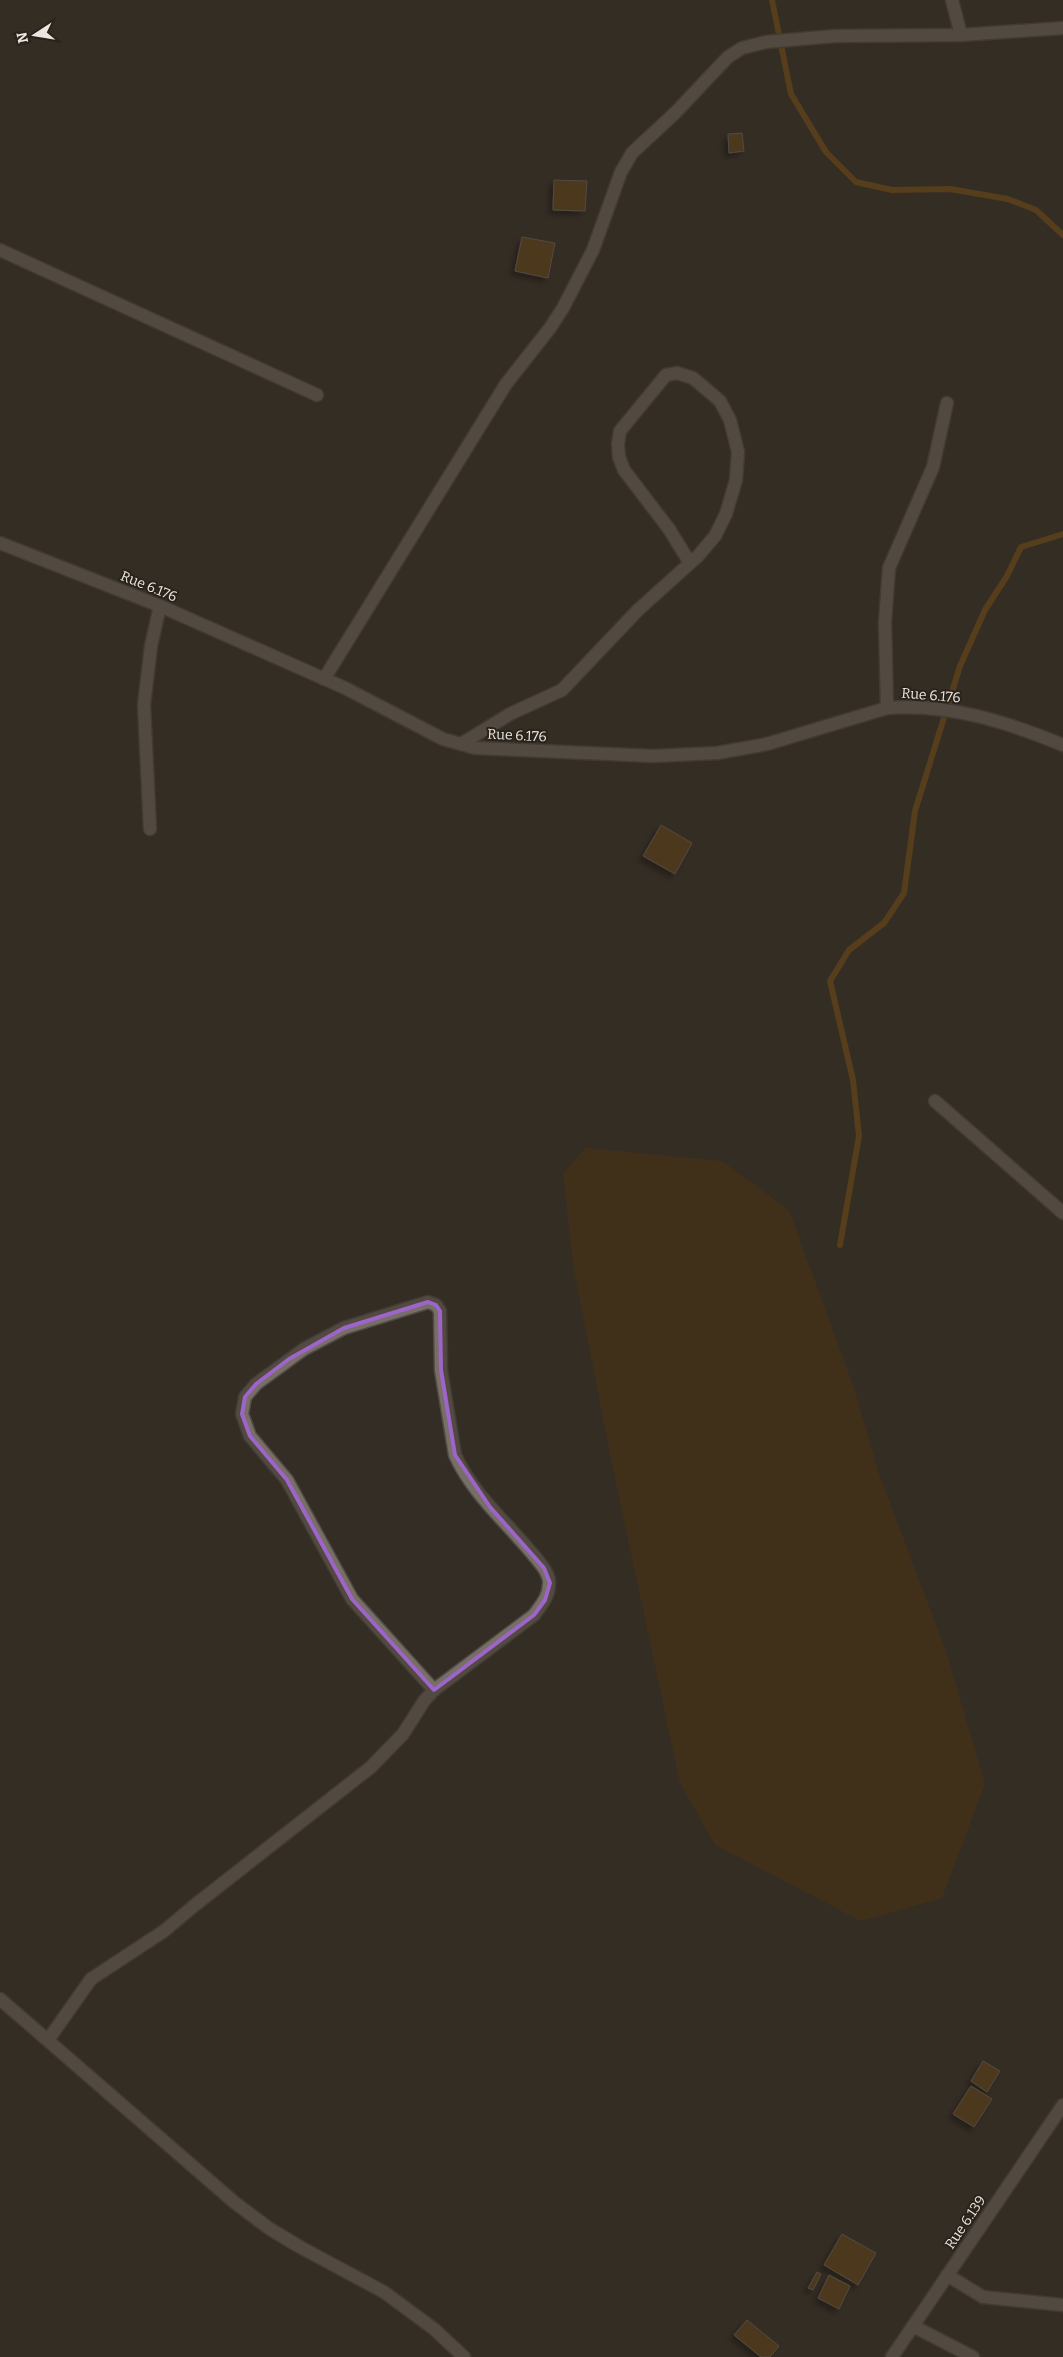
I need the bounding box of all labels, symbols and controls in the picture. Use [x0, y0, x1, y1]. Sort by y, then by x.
north arrow [10, 10, 60, 60]
text: N [13, 30, 32, 45]
street label: Rue 6.176 [118, 567, 180, 605]
street label: Rue 6.176 [901, 684, 961, 707]
street label: Rue 6.176 [487, 725, 547, 746]
street label: Rue 6.139 [941, 2192, 989, 2252]

